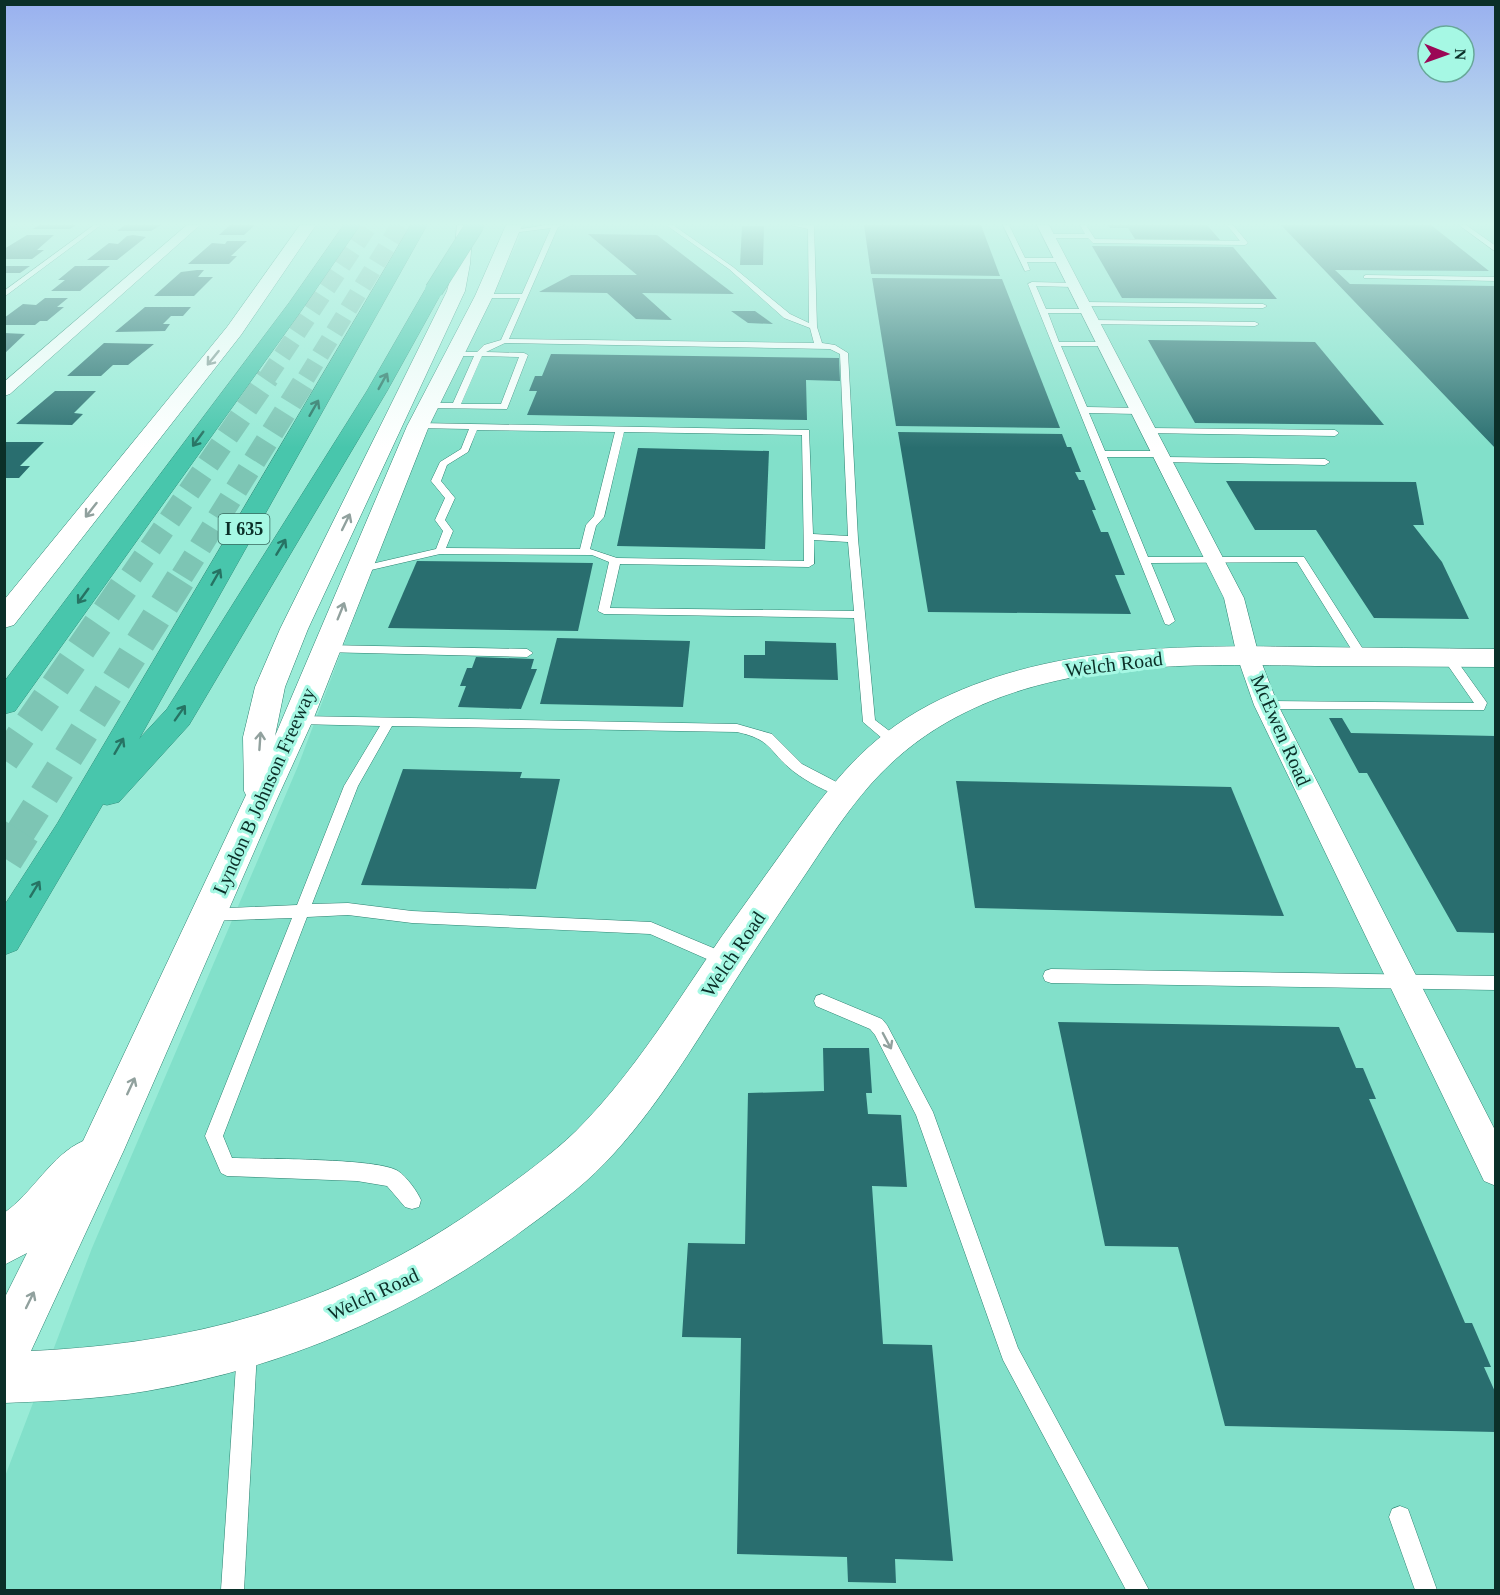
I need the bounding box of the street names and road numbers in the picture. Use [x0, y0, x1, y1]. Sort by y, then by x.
road number: I 635 [218, 514, 270, 544]
street label: Welch Road [1064, 647, 1164, 681]
street label: McEwen Road [1247, 671, 1315, 789]
street label: Lyndon B Johnson Freeway [208, 684, 320, 898]
street label: Welch Road [697, 907, 769, 1001]
street label: Welch Road [324, 1263, 422, 1325]

